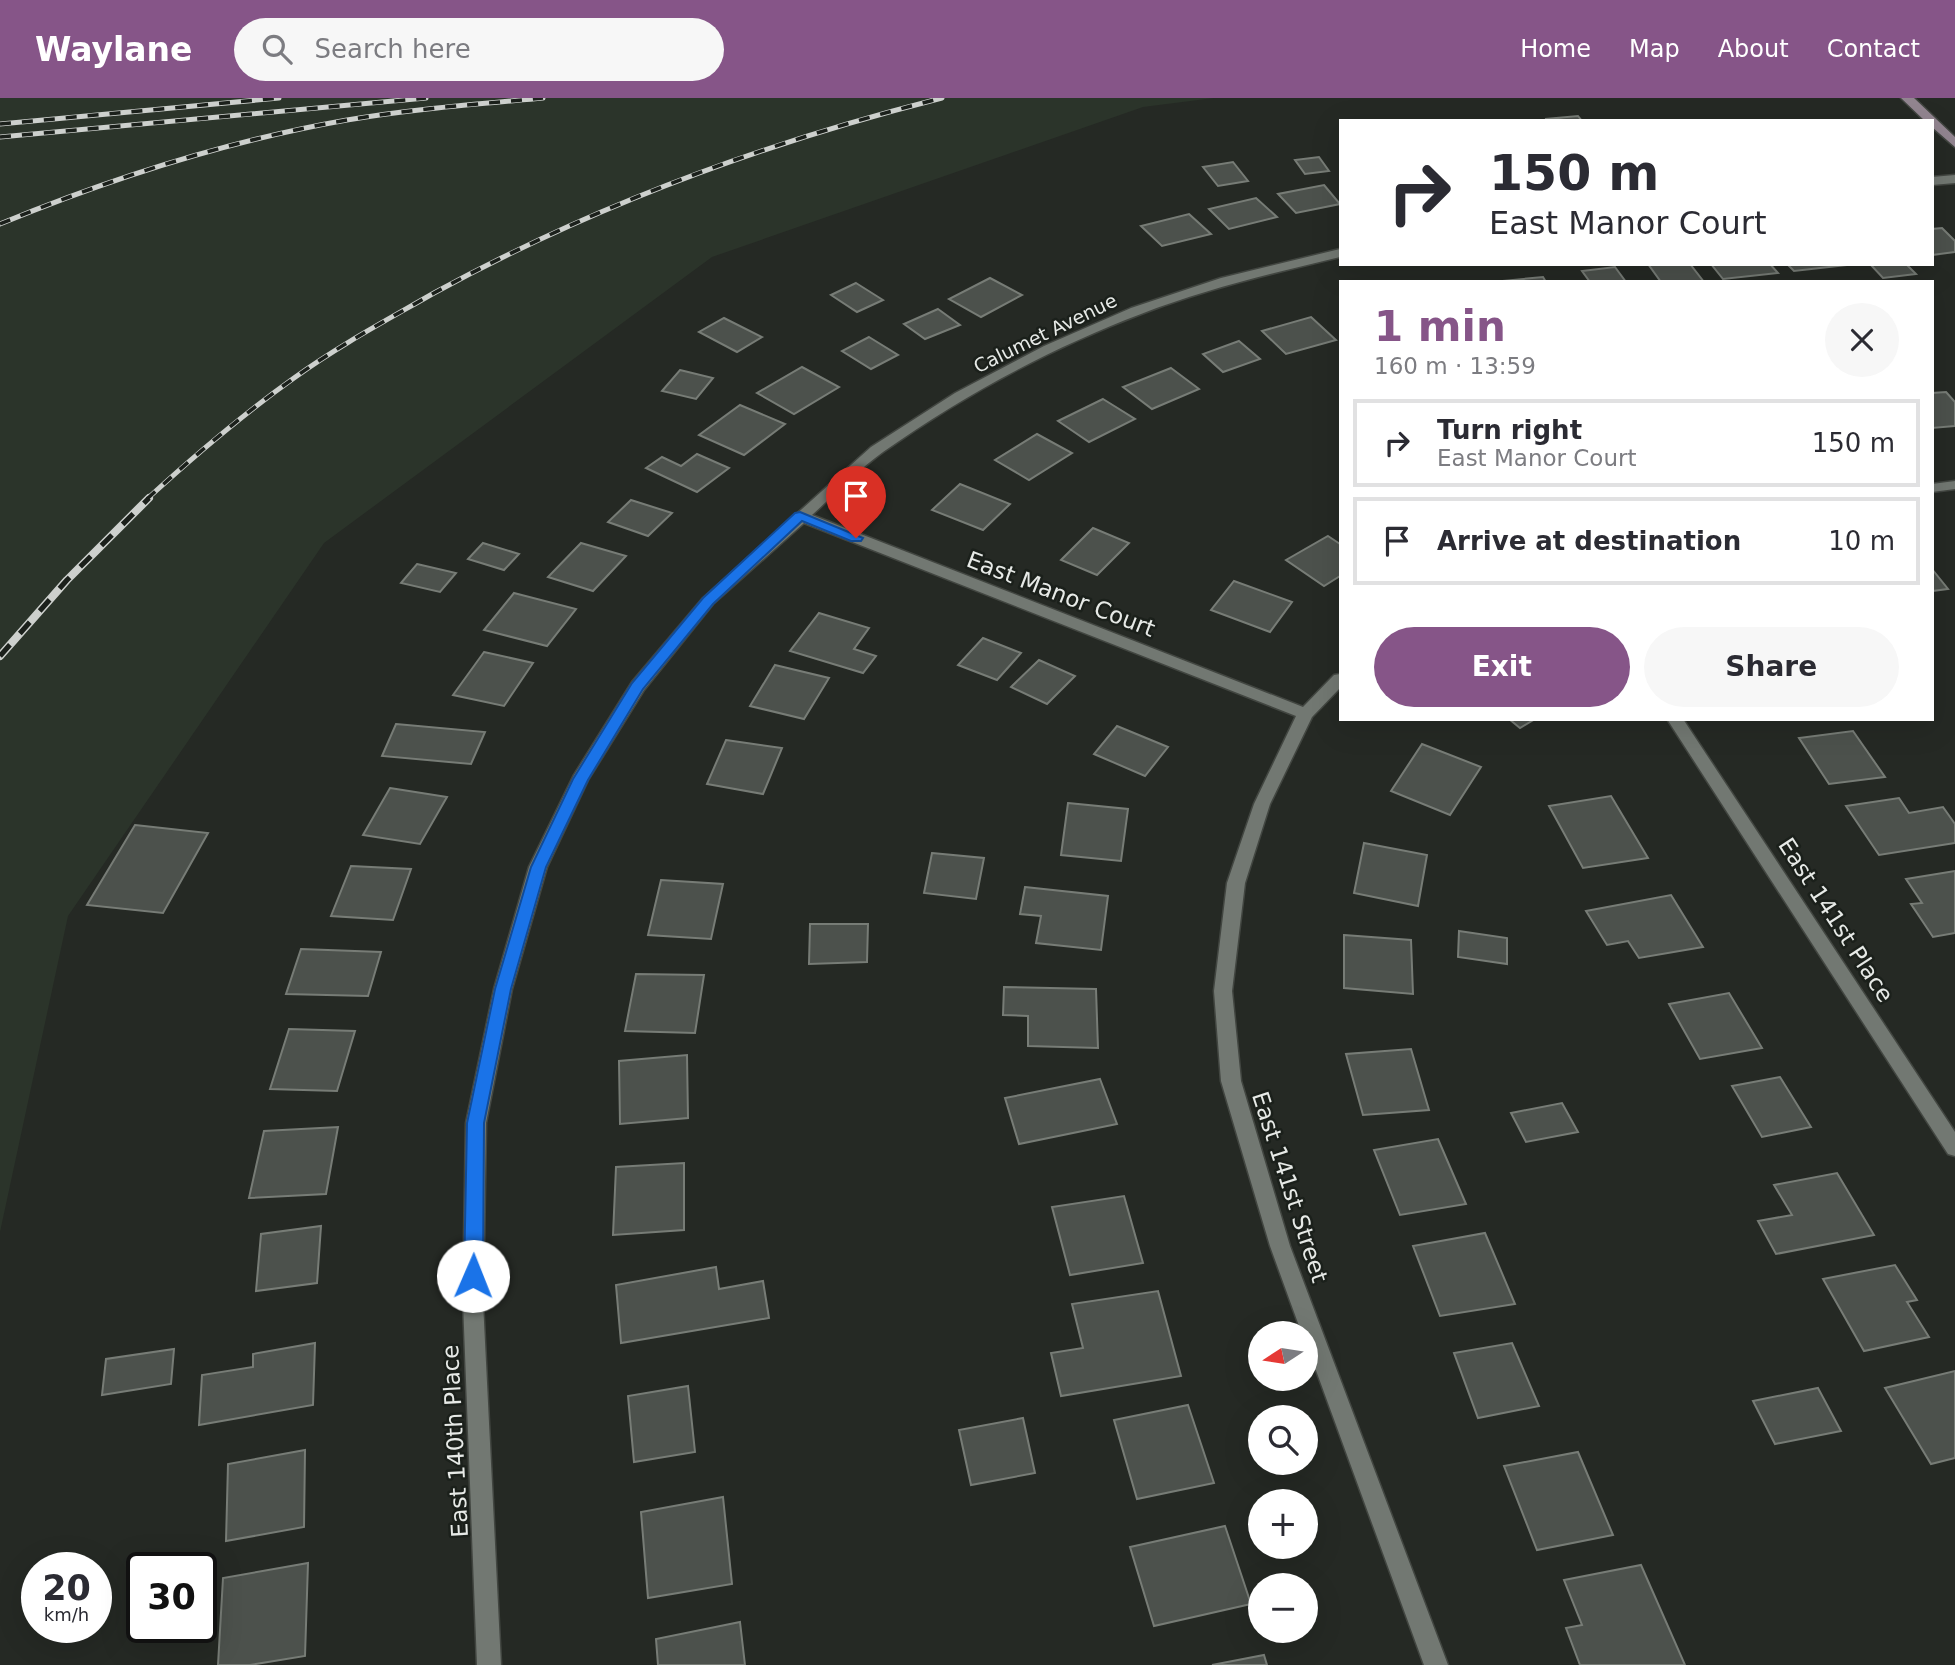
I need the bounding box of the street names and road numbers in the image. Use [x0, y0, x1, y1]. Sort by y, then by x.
street label: Calumet Avenue [970, 289, 1120, 377]
street label: East Manor Court [963, 546, 1159, 642]
street label: East 141st Place [1773, 833, 1899, 1007]
street label: East 141st Street [1247, 1088, 1333, 1286]
street label: East 140th Place [437, 1344, 473, 1538]

